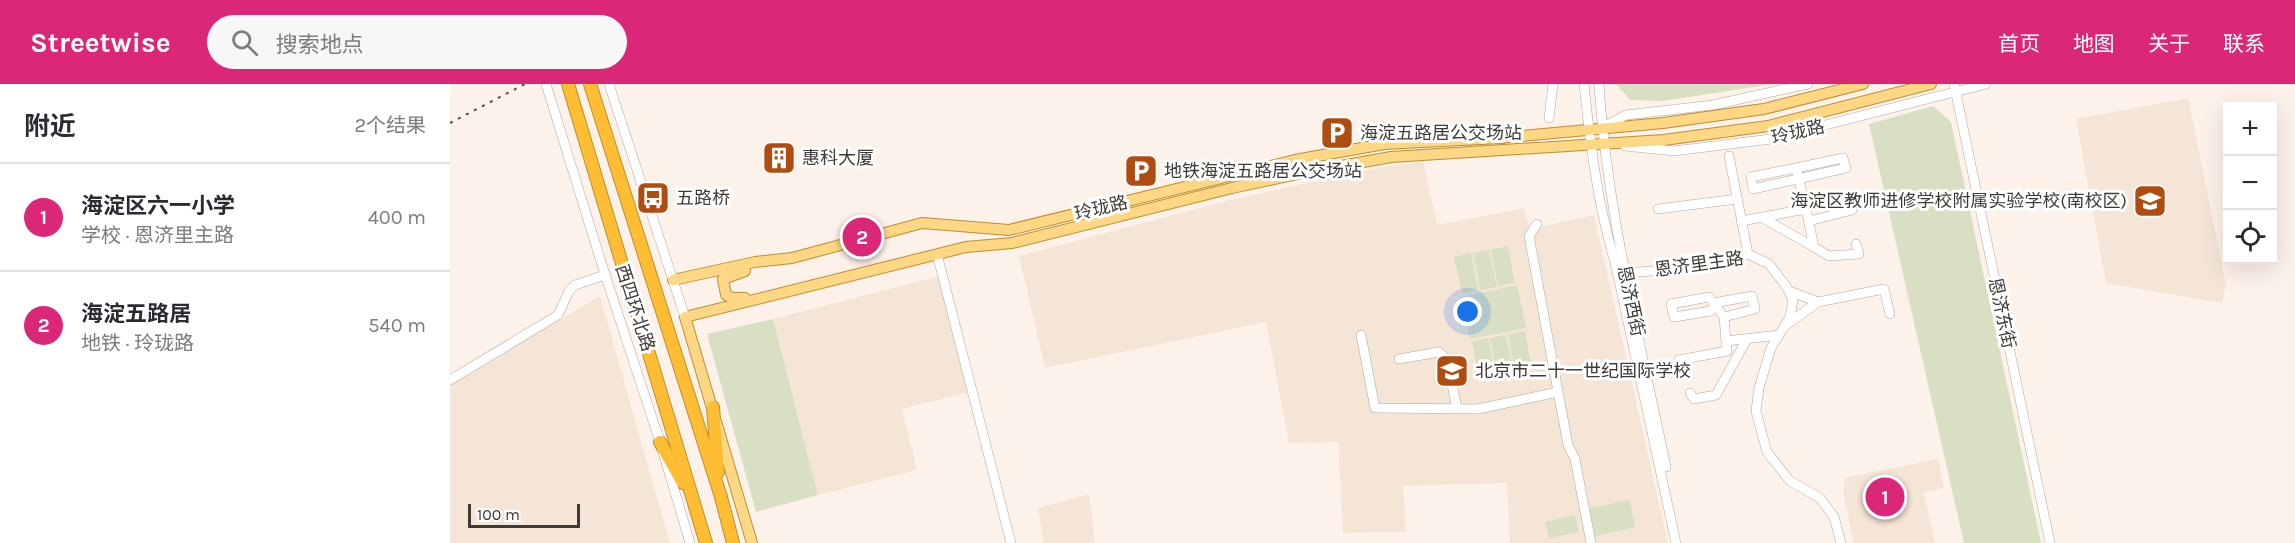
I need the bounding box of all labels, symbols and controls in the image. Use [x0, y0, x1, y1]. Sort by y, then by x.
search box [207, 15, 627, 69]
text: Streetwise [30, 26, 171, 59]
icon: search [228, 26, 261, 59]
text: 搜索地点 [276, 32, 364, 58]
text: 首页 [1998, 32, 2040, 56]
text: 地图 [2073, 32, 2115, 56]
text: 关于 [2148, 32, 2190, 56]
text: 联系 [2223, 32, 2265, 56]
map controls [2223, 102, 2277, 264]
button: + [2223, 102, 2277, 156]
text: 附近 [24, 111, 76, 142]
text: 2个结果 [354, 114, 426, 137]
parking icon: 海淀五路居公交场站 [1319, 115, 1355, 151]
street label: 玲珑路 [1769, 115, 1827, 149]
place label: 海淀五路居公交场站 [1360, 122, 1522, 144]
building icon: 惠科大厦 [761, 140, 797, 176]
place label: 惠科大厦 [802, 147, 874, 169]
parking icon: 地铁海淀五路居公交场站 [1123, 153, 1159, 189]
button: − [2223, 156, 2277, 210]
place label: 地铁海淀五路居公交场站 [1164, 160, 1362, 182]
bus stop icon: 五路桥 [635, 180, 671, 216]
school or university icon: 海淀区教师进修学校附属实验学校(南校区) [2132, 183, 2168, 219]
place label: 五路桥 [676, 187, 730, 209]
place label: 海淀区教师进修学校附属实验学校(南校区) [1790, 190, 2127, 212]
street label: 玲珑路 [1072, 191, 1130, 225]
text: 海淀区六一小学 [81, 193, 235, 219]
text: 1 [40, 206, 47, 229]
text: 400 m [368, 206, 426, 229]
button: locate [2223, 210, 2277, 264]
pin: 2 [842, 214, 882, 260]
text: 学校 · 恩济里主路 [81, 224, 234, 247]
street label: 恩济里主路 [1653, 247, 1745, 281]
street label: 西四环北路 [611, 262, 659, 354]
street label: 恩济西街 [1613, 263, 1649, 339]
street label: 恩济东街 [1984, 275, 2020, 351]
your location [1453, 297, 1482, 326]
text: 海淀五路居 [81, 301, 191, 327]
text: 2 [37, 314, 50, 337]
text: 540 m [368, 314, 426, 337]
text: 地铁 · 玲珑路 [81, 332, 194, 355]
school or university icon: 北京市二十一世纪国际学校 [1434, 353, 1470, 389]
place label: 北京市二十一世纪国际学校 [1475, 360, 1691, 382]
pin: 1 [1866, 474, 1904, 520]
scale bar [468, 501, 580, 528]
text: 100 m [477, 505, 520, 524]

